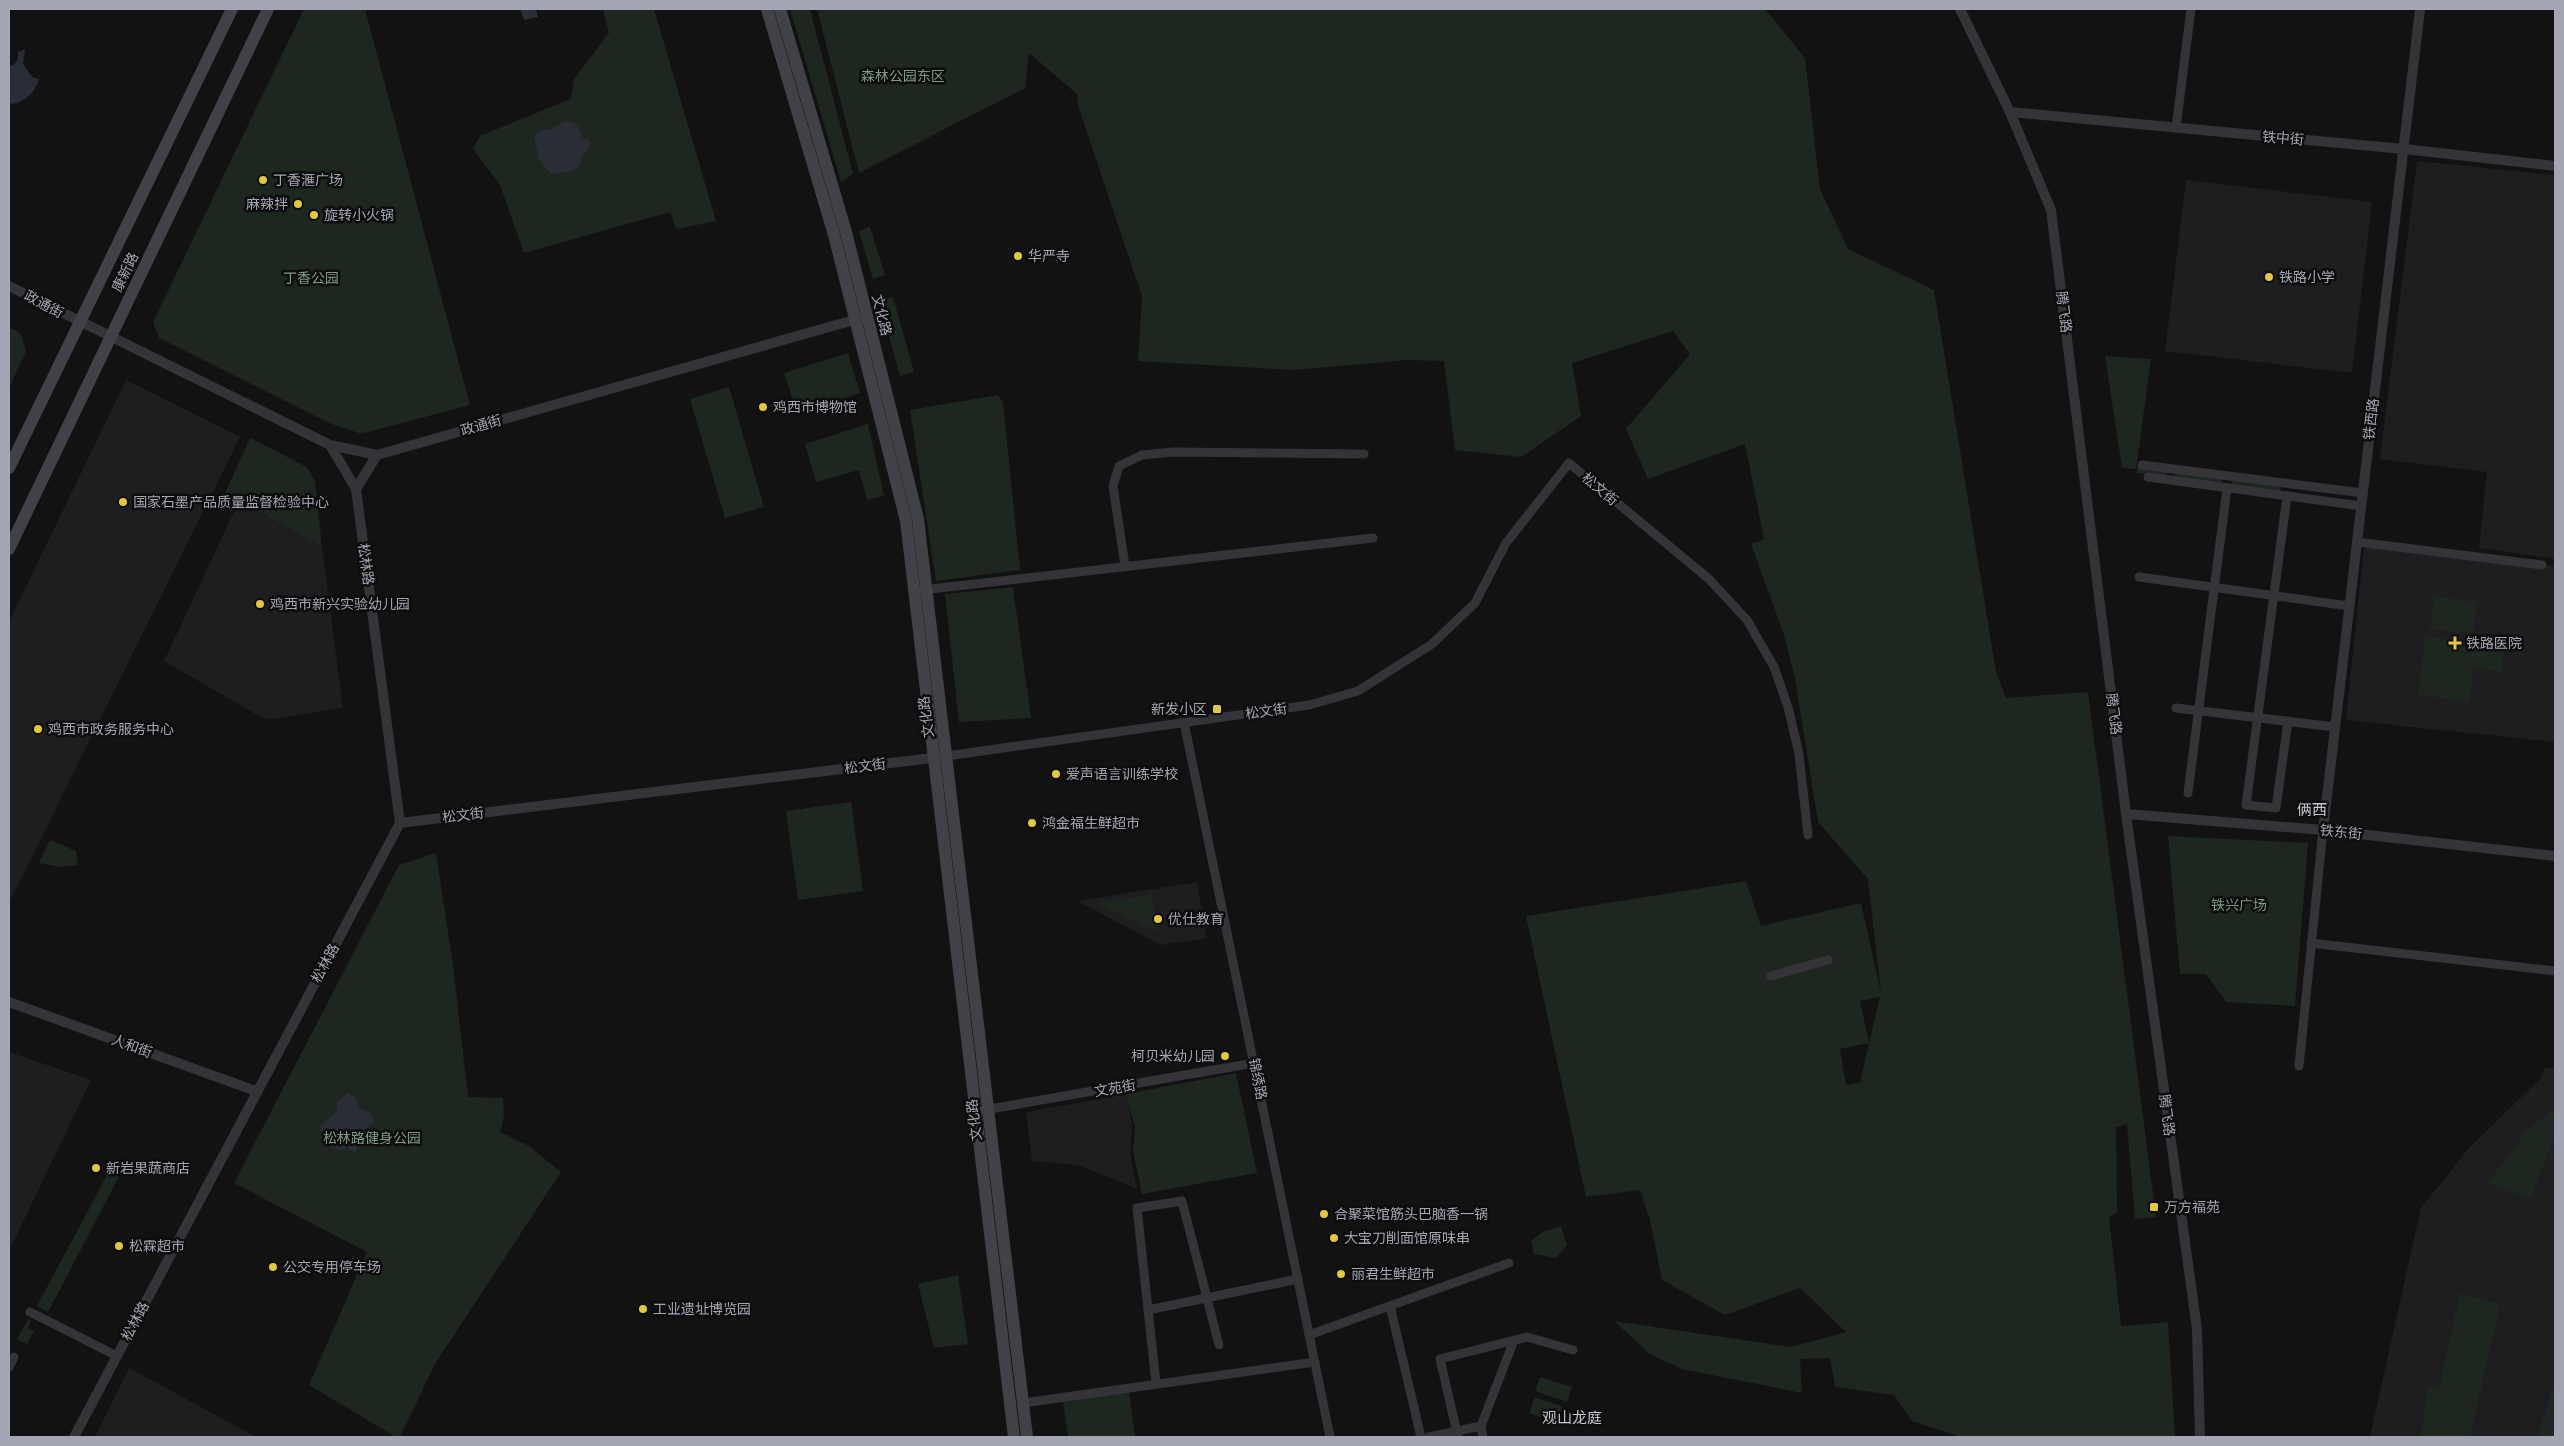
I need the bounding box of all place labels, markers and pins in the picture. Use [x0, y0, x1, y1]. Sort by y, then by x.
place label: 丁香滙广场 [273, 169, 343, 190]
marker: 丁香滙广场 [257, 174, 269, 186]
place label: 麻辣拌 [246, 193, 288, 214]
marker: 麻辣拌 [292, 198, 304, 210]
place label: 旋转小火锅 [324, 204, 394, 225]
marker: 旋转小火锅 [308, 209, 320, 221]
place label: 华严寺 [1028, 245, 1070, 266]
marker: 华严寺 [1012, 250, 1024, 262]
place label: 铁路小学 [2279, 266, 2335, 287]
marker: 铁路小学 [2263, 271, 2275, 283]
place label: 鸡西市博物馆 [773, 396, 857, 417]
marker: 鸡西市博物馆 [757, 401, 769, 413]
place label: 国家石墨产品质量监督检验中心 [133, 491, 329, 512]
marker: 国家石墨产品质量监督检验中心 [117, 496, 129, 508]
place label: 鸡西市新兴实验幼儿园 [270, 593, 410, 614]
marker: 鸡西市新兴实验幼儿园 [254, 598, 266, 610]
place label: 铁路医院 [2466, 632, 2522, 653]
marker: 铁路医院 [2448, 636, 2462, 650]
place label: 新发小区 [1151, 698, 1207, 719]
marker: 新发小区 [1211, 703, 1223, 715]
place label: 鸡西市政务服务中心 [48, 718, 174, 739]
marker: 鸡西市政务服务中心 [32, 723, 44, 735]
place label: 爱声语言训练学校 [1066, 763, 1178, 784]
marker: 爱声语言训练学校 [1050, 768, 1062, 780]
place label: 鸿金福生鲜超市 [1042, 812, 1140, 833]
marker: 鸿金福生鲜超市 [1026, 817, 1038, 829]
place label: 优仕教育 [1168, 908, 1224, 929]
marker: 优仕教育 [1152, 913, 1164, 925]
place label: 柯贝米幼儿园 [1131, 1045, 1215, 1066]
marker: 柯贝米幼儿园 [1219, 1050, 1231, 1062]
place label: 新岩果蔬商店 [106, 1157, 190, 1178]
marker: 新岩果蔬商店 [90, 1162, 102, 1174]
place label: 万方福苑 [2164, 1196, 2220, 1217]
marker: 万方福苑 [2148, 1201, 2160, 1213]
place label: 合聚菜馆筋头巴脑香一锅 [1334, 1203, 1488, 1224]
marker: 合聚菜馆筋头巴脑香一锅 [1318, 1208, 1330, 1220]
place label: 大宝刀削面馆原味串 [1344, 1227, 1470, 1248]
marker: 大宝刀削面馆原味串 [1328, 1232, 1340, 1244]
place label: 松霖超市 [129, 1235, 185, 1256]
marker: 松霖超市 [113, 1240, 125, 1252]
place label: 公交专用停车场 [283, 1256, 381, 1277]
marker: 公交专用停车场 [267, 1261, 279, 1273]
place label: 丽君生鲜超市 [1351, 1263, 1435, 1284]
marker: 丽君生鲜超市 [1335, 1268, 1347, 1280]
place label: 工业遗址博览园 [653, 1298, 751, 1319]
marker: 工业遗址博览园 [637, 1303, 649, 1315]

